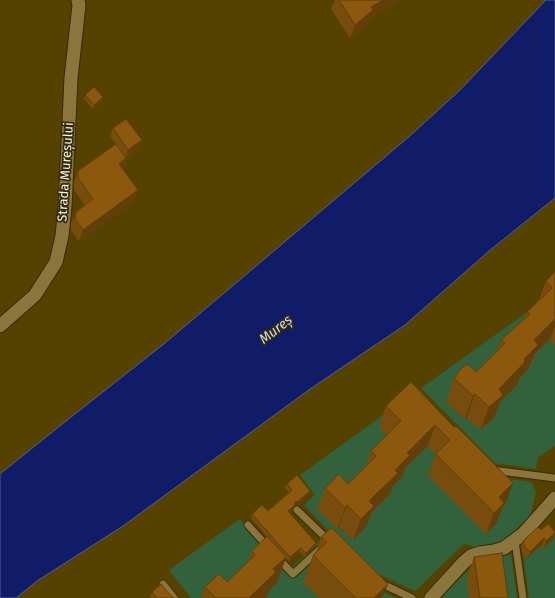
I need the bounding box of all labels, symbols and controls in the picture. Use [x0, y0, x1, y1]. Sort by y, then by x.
street label: Strada Mureșului [55, 122, 77, 222]
water label: Mureș [256, 312, 296, 348]

